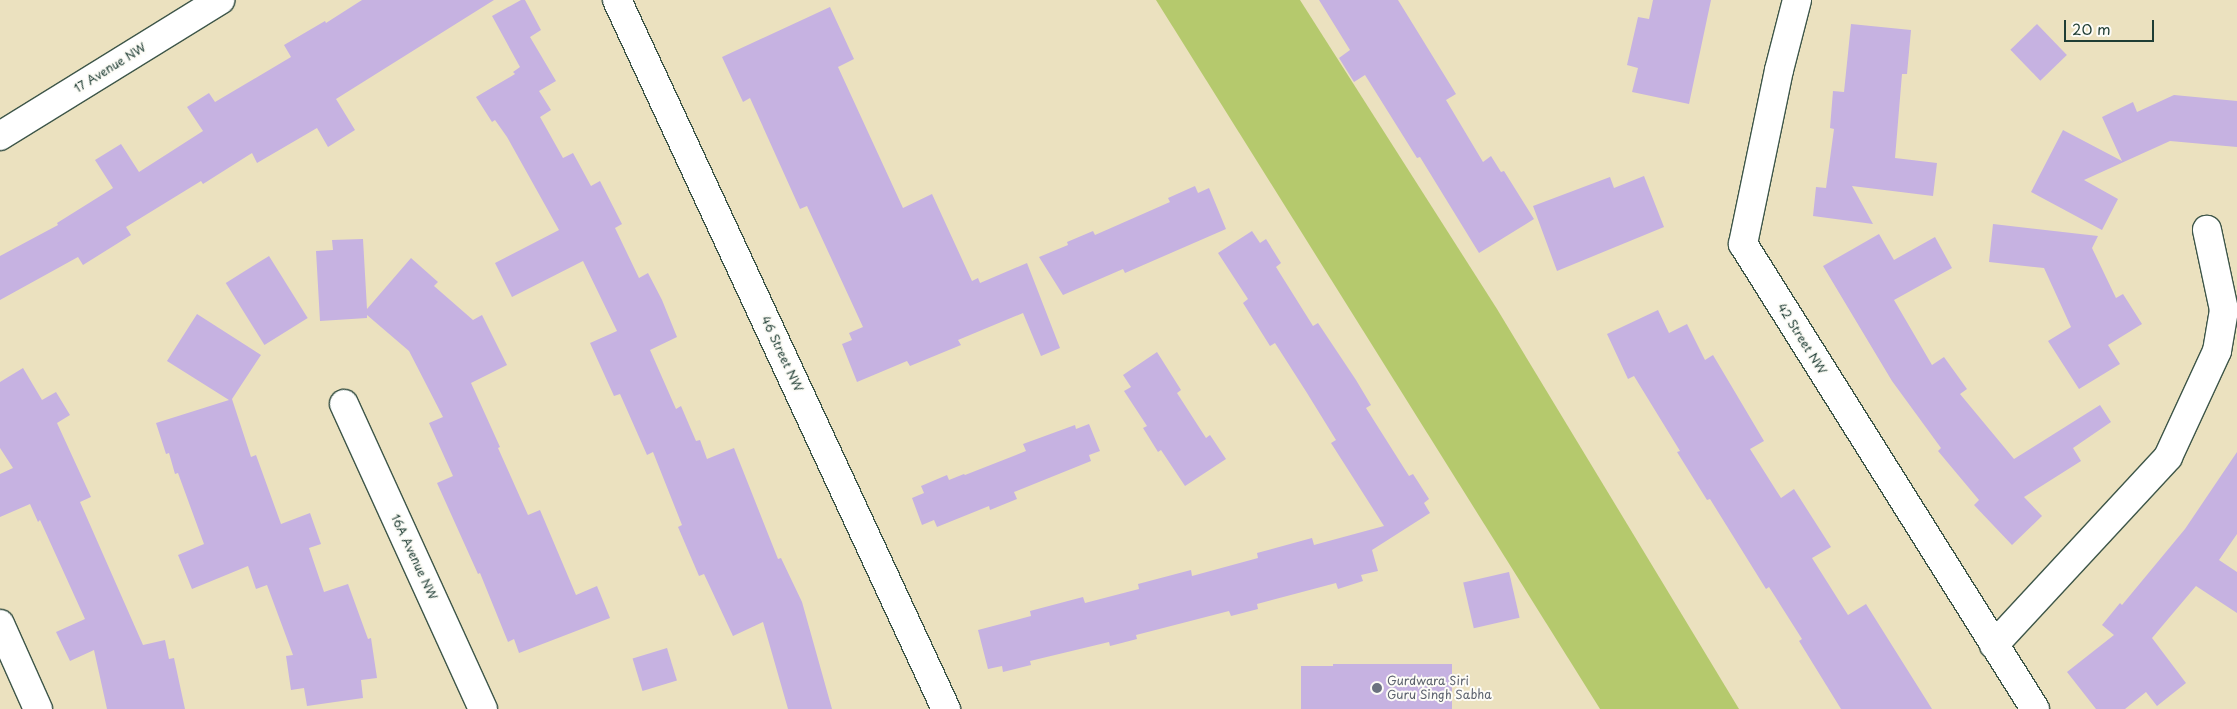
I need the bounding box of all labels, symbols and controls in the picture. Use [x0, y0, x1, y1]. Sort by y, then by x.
scale bar [2067, 10, 2157, 42]
text: 20 m [2072, 17, 2111, 40]
street label: 17 Avenue NW [71, 40, 149, 96]
street label: 42 Street NW [1774, 301, 1830, 377]
street label: 46 Street NW [758, 314, 806, 394]
street label: 16A Avenue NW [388, 512, 440, 602]
place label: Gurdwara Siri Guru Singh Sabha [1387, 674, 1493, 702]
marker: Gurdwara Siri Guru Singh Sabha [1371, 682, 1383, 694]

